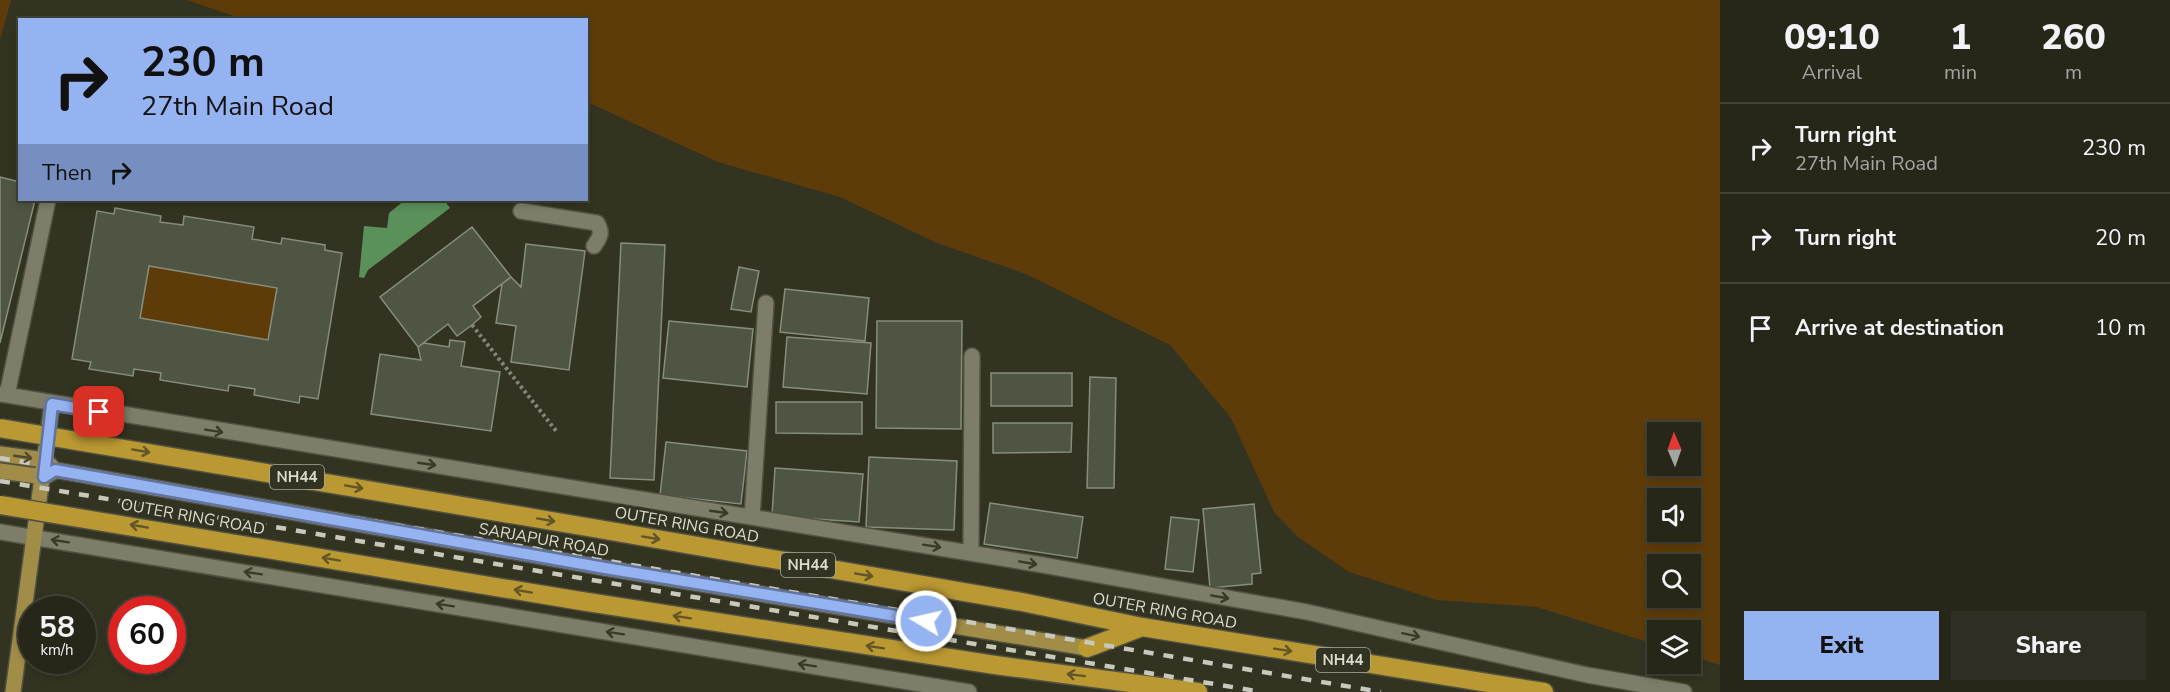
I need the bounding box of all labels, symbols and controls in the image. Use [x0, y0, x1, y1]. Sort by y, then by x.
text: 09:10 [1784, 13, 1880, 62]
text: 1 [1950, 13, 1971, 62]
text: 260 [2041, 13, 2106, 62]
text: 230 m [141, 34, 265, 91]
icon: right [42, 42, 120, 120]
text: Arrival [1802, 59, 1862, 86]
text: min [1944, 59, 1977, 86]
text: m [2065, 59, 2082, 86]
text: 27th Main Road [141, 88, 334, 125]
text: Turn right [1795, 120, 1896, 150]
icon: right [1744, 132, 1777, 165]
text: 230 m [2082, 133, 2146, 163]
text: 27th Main Road [1795, 150, 1938, 177]
icon: right [104, 156, 137, 189]
text: Then [42, 158, 92, 188]
icon: right [1744, 222, 1777, 255]
text: Turn right [1795, 223, 1896, 253]
text: 20 m [2095, 223, 2146, 253]
icon: arrive [1744, 312, 1777, 345]
text: Arrive at destination [1795, 313, 2004, 343]
text: 10 m [2095, 313, 2146, 343]
pin [73, 386, 124, 437]
icon: arrive [82, 395, 115, 428]
north arrow [1647, 422, 1701, 476]
map controls [1647, 422, 1701, 674]
one-way arrow [203, 425, 223, 436]
one-way arrow [130, 446, 150, 457]
one-way arrow [12, 451, 32, 462]
one-way arrow [417, 458, 437, 469]
road number: NH44 [270, 465, 324, 489]
one-way arrow [343, 482, 363, 493]
button: sound [1647, 488, 1701, 542]
street label: OUTER RING ROAD [119, 493, 267, 541]
street label: OUTER RING ROAD [613, 501, 761, 549]
one-way arrow [709, 507, 729, 518]
one-way arrow [535, 515, 555, 526]
street label: SARJAPUR ROAD [477, 518, 611, 562]
one-way arrow [129, 521, 149, 532]
one-way arrow [641, 533, 660, 544]
one-way arrow [51, 536, 71, 547]
one-way arrow [922, 541, 942, 552]
one-way arrow [322, 553, 341, 564]
road number: NH44 [781, 553, 835, 577]
button: search [1647, 554, 1701, 608]
one-way arrow [1018, 558, 1038, 569]
one-way arrow [243, 567, 263, 578]
one-way arrow [854, 570, 873, 581]
one-way arrow [514, 585, 534, 596]
street label: OUTER RING ROAD [1091, 587, 1239, 635]
position arrow [894, 589, 958, 653]
one-way arrow [1210, 592, 1230, 603]
speed limit sign: 60 [108, 596, 186, 674]
one-way arrow [436, 599, 455, 610]
text: 58 [39, 607, 75, 648]
one-way arrow [673, 611, 693, 622]
button: Exit [1744, 611, 1939, 680]
button: Share [1951, 611, 2146, 680]
button: layers [1647, 620, 1701, 674]
one-way arrow [606, 627, 625, 638]
one-way arrow [1401, 630, 1421, 641]
text: km/h [40, 640, 74, 660]
one-way arrow [866, 641, 885, 652]
one-way arrow [1273, 645, 1292, 656]
road number: NH44 [1316, 648, 1370, 672]
one-way arrow [798, 659, 818, 670]
one-way arrow [1067, 669, 1086, 680]

